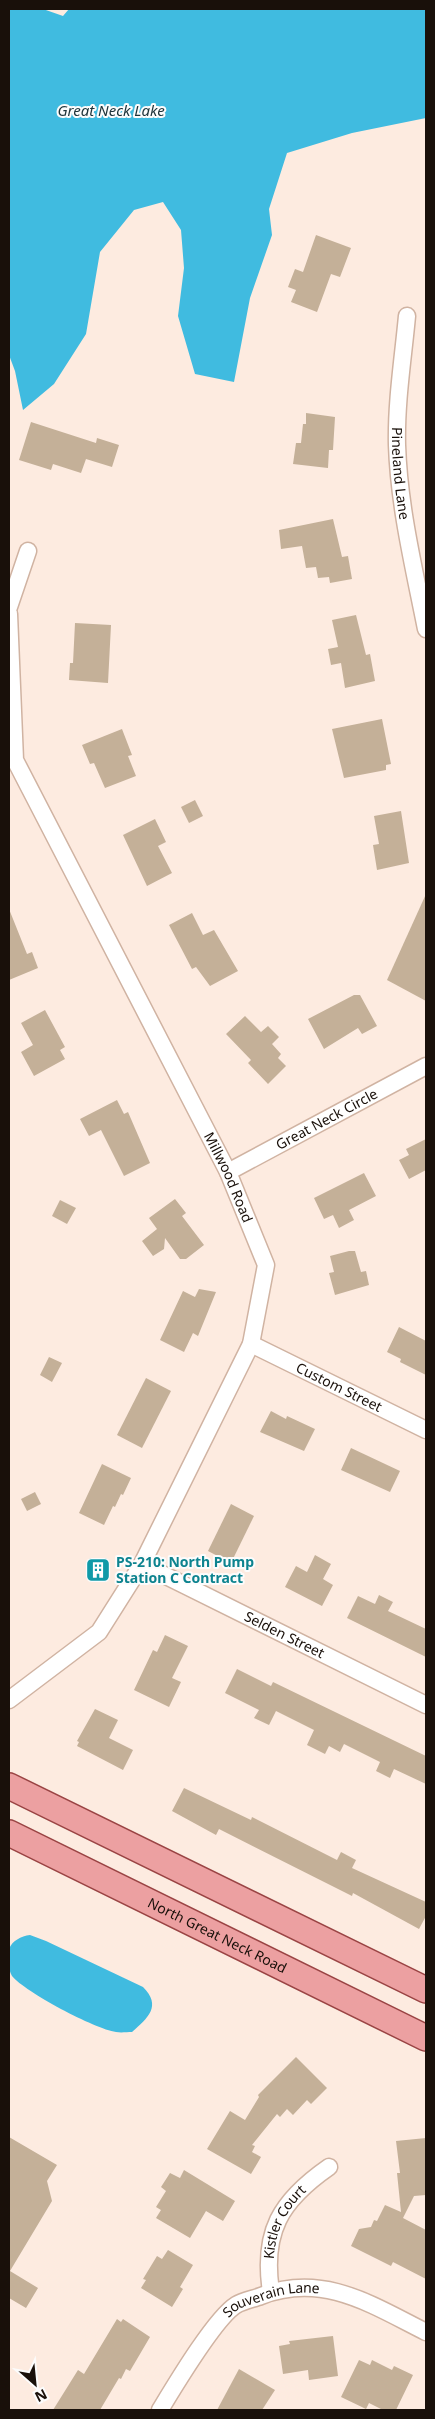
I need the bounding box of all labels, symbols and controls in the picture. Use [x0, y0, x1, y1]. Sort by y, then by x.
water label: Great Neck Lake [57, 100, 165, 120]
street label: Pineland Lane [388, 427, 415, 521]
street label: Great Neck Circle [272, 1084, 381, 1154]
street label: Millwood Road [200, 1129, 258, 1225]
street label: Custom Street [293, 1358, 385, 1416]
place label: PS-210: North Pump Station C Contract [116, 1552, 254, 1587]
building icon: PS-210: North Pump Station C Contract [85, 1557, 111, 1583]
street label: Selden Street [241, 1606, 328, 1662]
street label: North Great Neck Road [145, 1893, 290, 1977]
street label: Kistler Court [259, 2180, 309, 2260]
street label: Souverain Lane [218, 2278, 321, 2321]
north arrow [10, 2359, 60, 2409]
text: N [32, 2385, 51, 2407]

